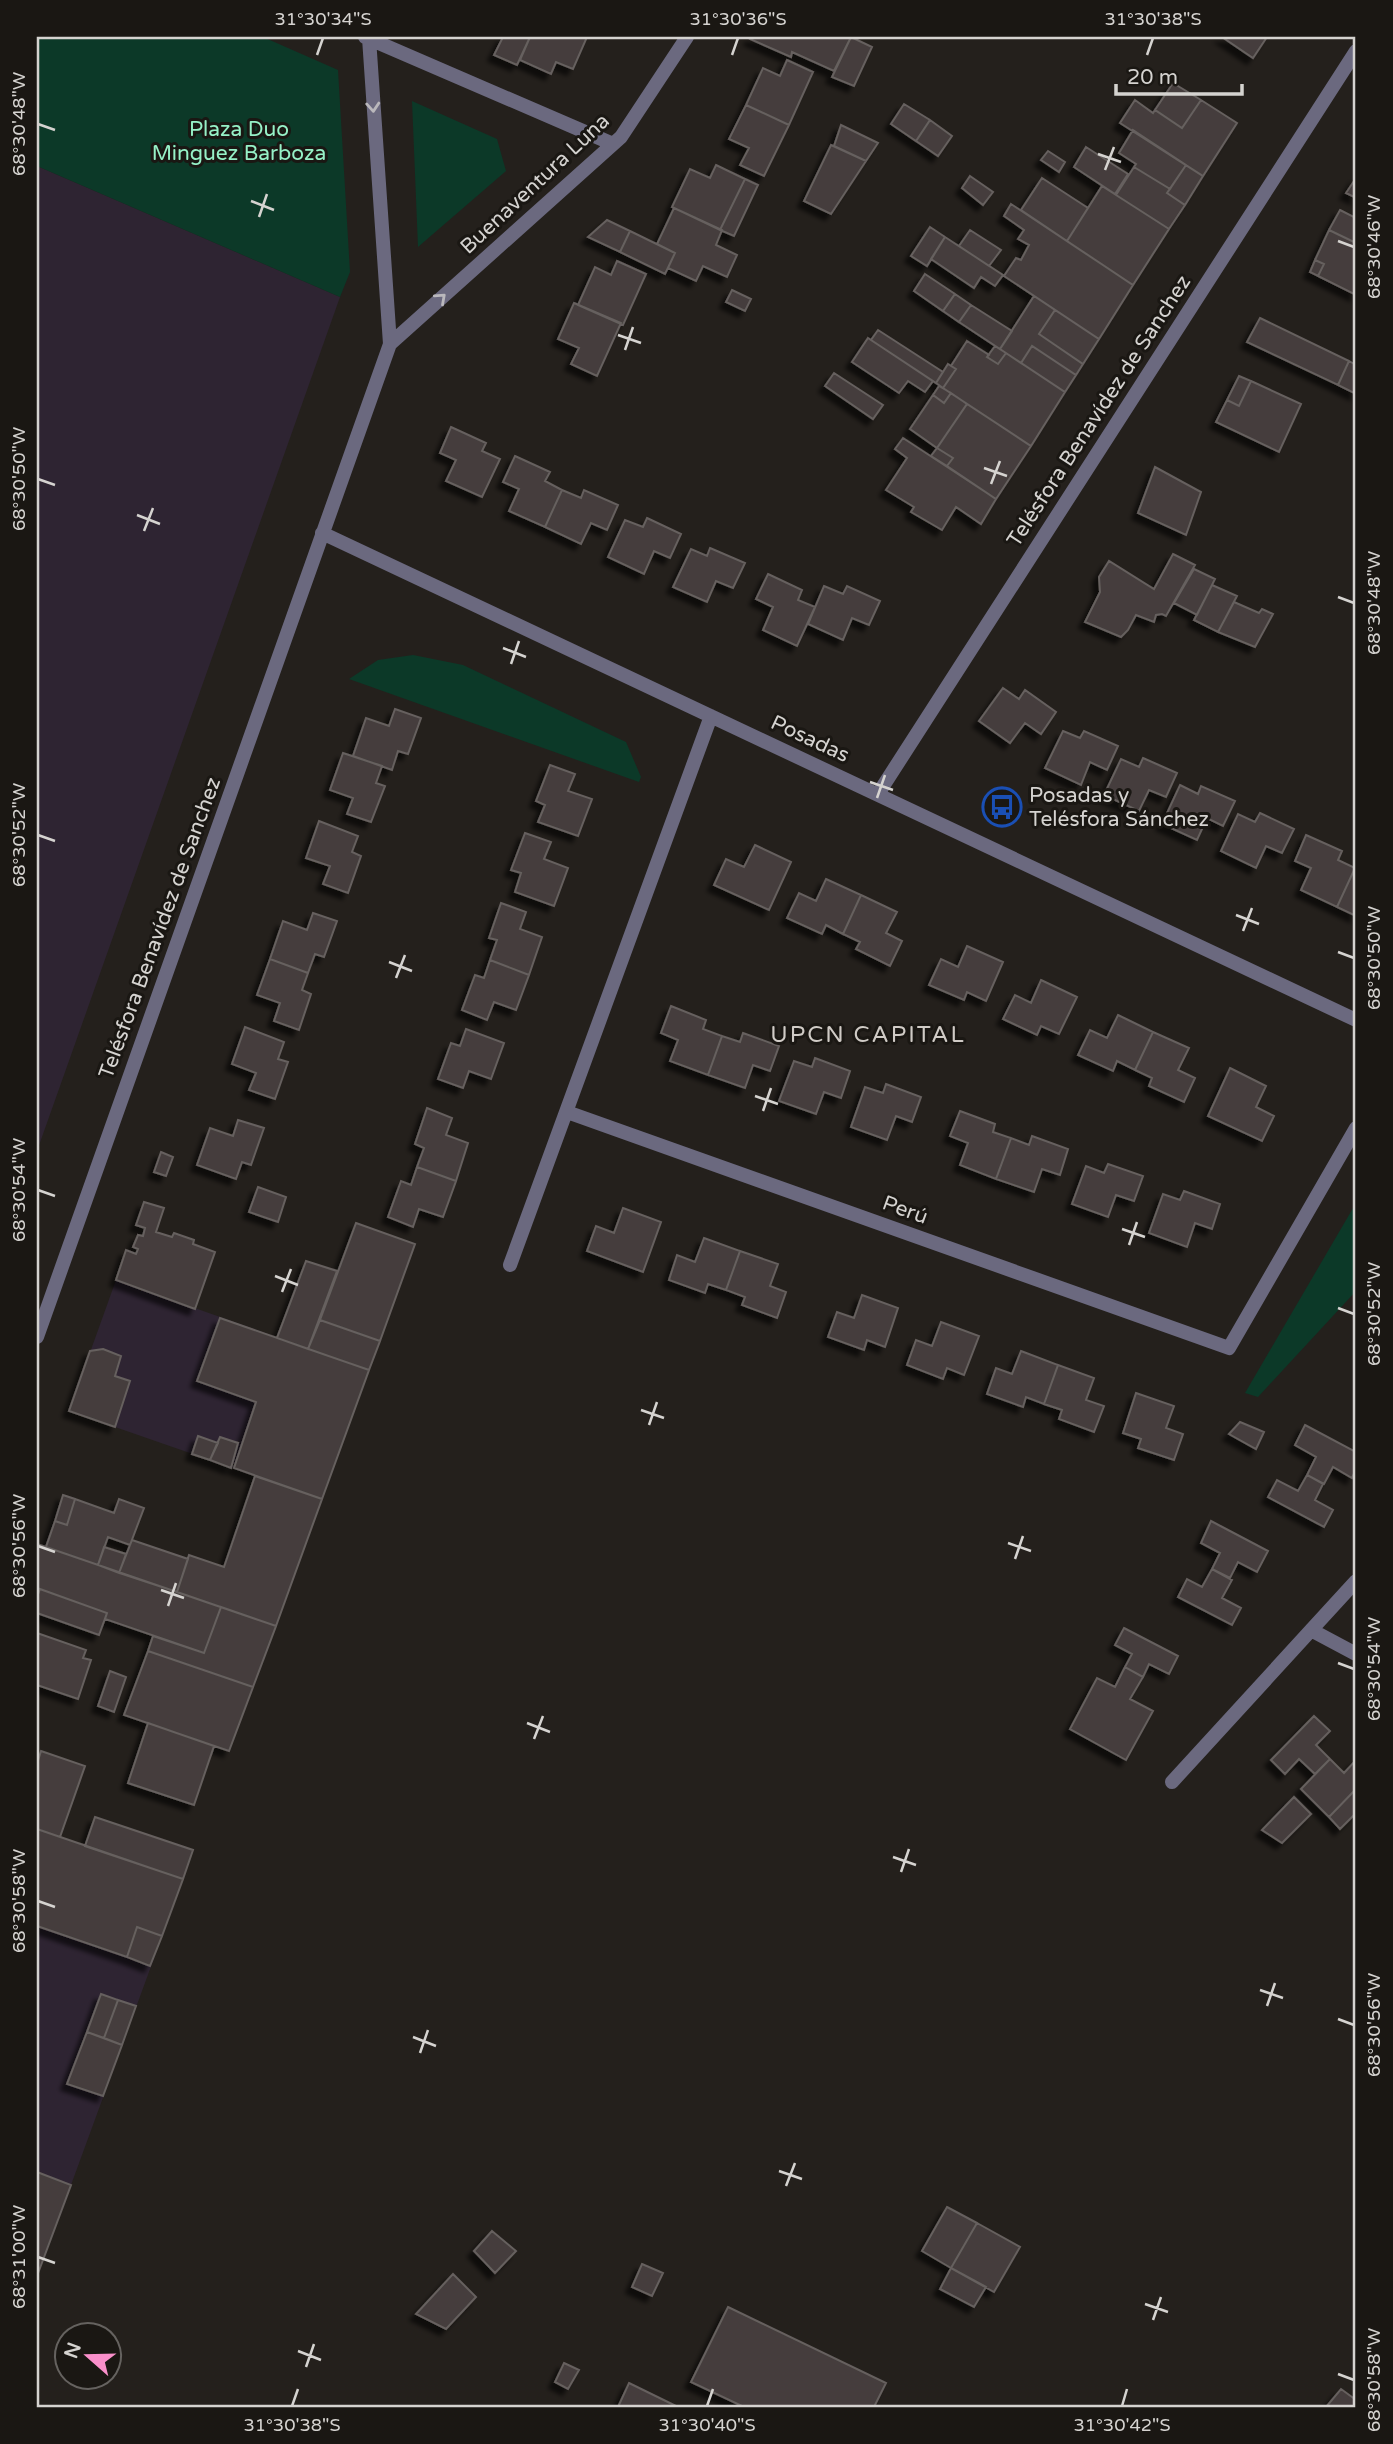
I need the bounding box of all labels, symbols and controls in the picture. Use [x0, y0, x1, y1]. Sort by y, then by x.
text: 31°30'34"S [274, 8, 372, 30]
text: 31°30'36"S [689, 8, 787, 30]
text: 31°30'38"S [1104, 8, 1202, 30]
scale bar [1116, 52, 1242, 96]
text: 20 m [1127, 65, 1178, 90]
text: 68°30'48"W [8, 72, 30, 176]
one-way arrow [366, 101, 381, 112]
street label: Buenaventura Luna [455, 109, 615, 259]
park label: Plaza Duo Minguez Barboza [152, 117, 326, 166]
text: 68°30'46"W [1363, 195, 1385, 299]
street label: Telésfora Benavídez de Sanchez [1002, 271, 1196, 551]
one-way arrow [433, 294, 446, 306]
text: 68°30'50"W [8, 427, 30, 531]
text: 68°30'48"W [1363, 551, 1385, 655]
street label: Posadas [767, 710, 853, 768]
street label: Telésfora Benavídez de Sanchez [94, 774, 226, 1082]
text: 68°30'52"W [8, 783, 30, 887]
place label: Posadas y Telésfora Sánchez [1029, 783, 1209, 832]
bus stop icon: Posadas y Telésfora Sánchez [981, 786, 1023, 828]
text: 68°30'50"W [1363, 906, 1385, 1010]
district label: UPCN CAPITAL [770, 1021, 966, 1049]
text: 68°30'54"W [8, 1138, 30, 1242]
street label: Perú [879, 1190, 931, 1230]
text: 68°30'52"W [1363, 1262, 1385, 1366]
text: 68°30'56"W [8, 1494, 30, 1598]
text: 68°30'54"W [1363, 1617, 1385, 1721]
text: 68°30'58"W [8, 1849, 30, 1953]
text: 68°30'56"W [1363, 1973, 1385, 2077]
text: 68°31'00"W [8, 2205, 30, 2309]
north arrow [52, 2322, 122, 2392]
text: 68°30'58"W [1363, 2328, 1385, 2432]
text: N [60, 2340, 86, 2361]
text: 31°30'38"S [243, 2414, 341, 2436]
text: 31°30'40"S [658, 2414, 756, 2436]
text: 31°30'42"S [1073, 2414, 1171, 2436]

